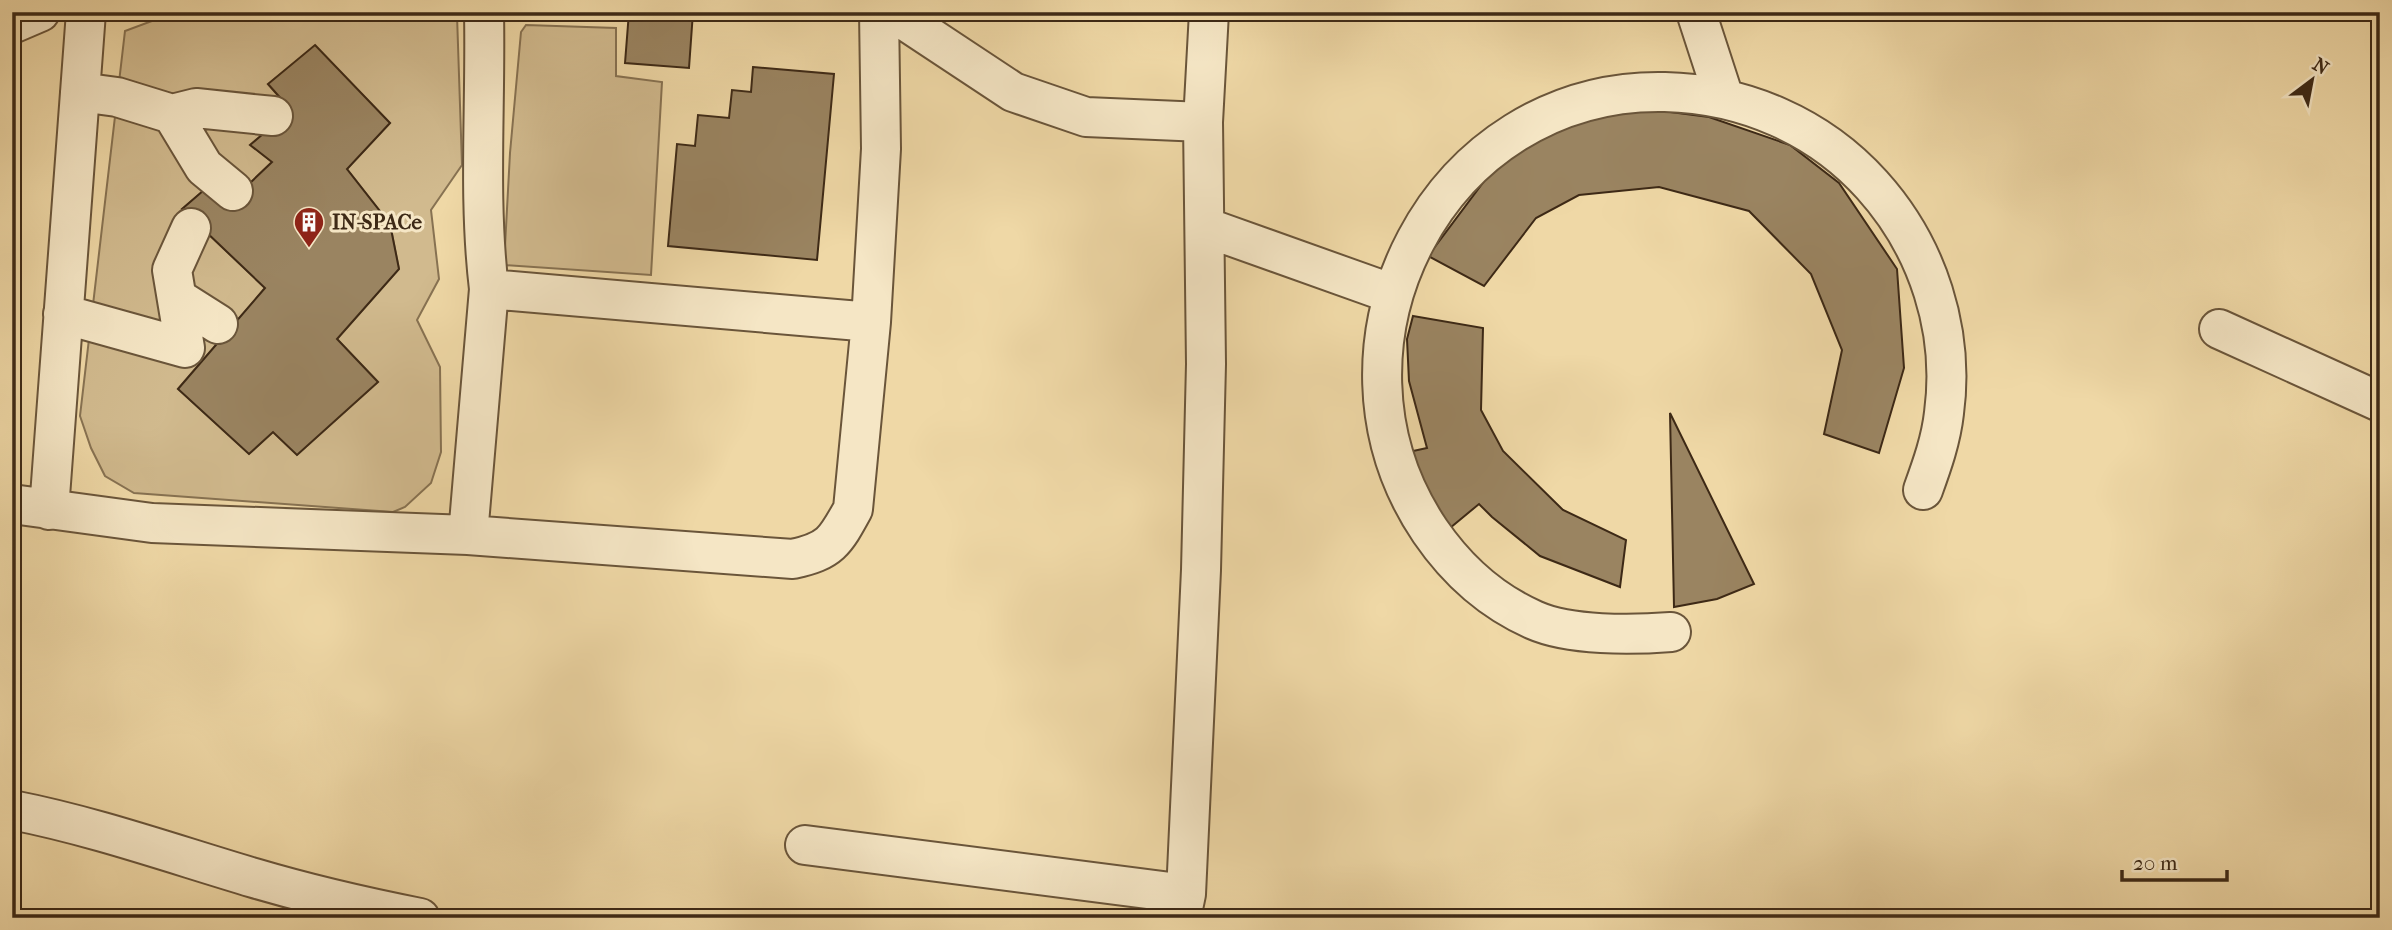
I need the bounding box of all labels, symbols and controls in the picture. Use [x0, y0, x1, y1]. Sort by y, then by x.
north arrow [2276, 46, 2346, 116]
text: N [2309, 53, 2333, 80]
building icon: IN-SPACe [292, 205, 326, 249]
place label: IN-SPACe [332, 210, 423, 234]
scale bar [2122, 839, 2228, 883]
text: 20 m [2133, 851, 2178, 875]

